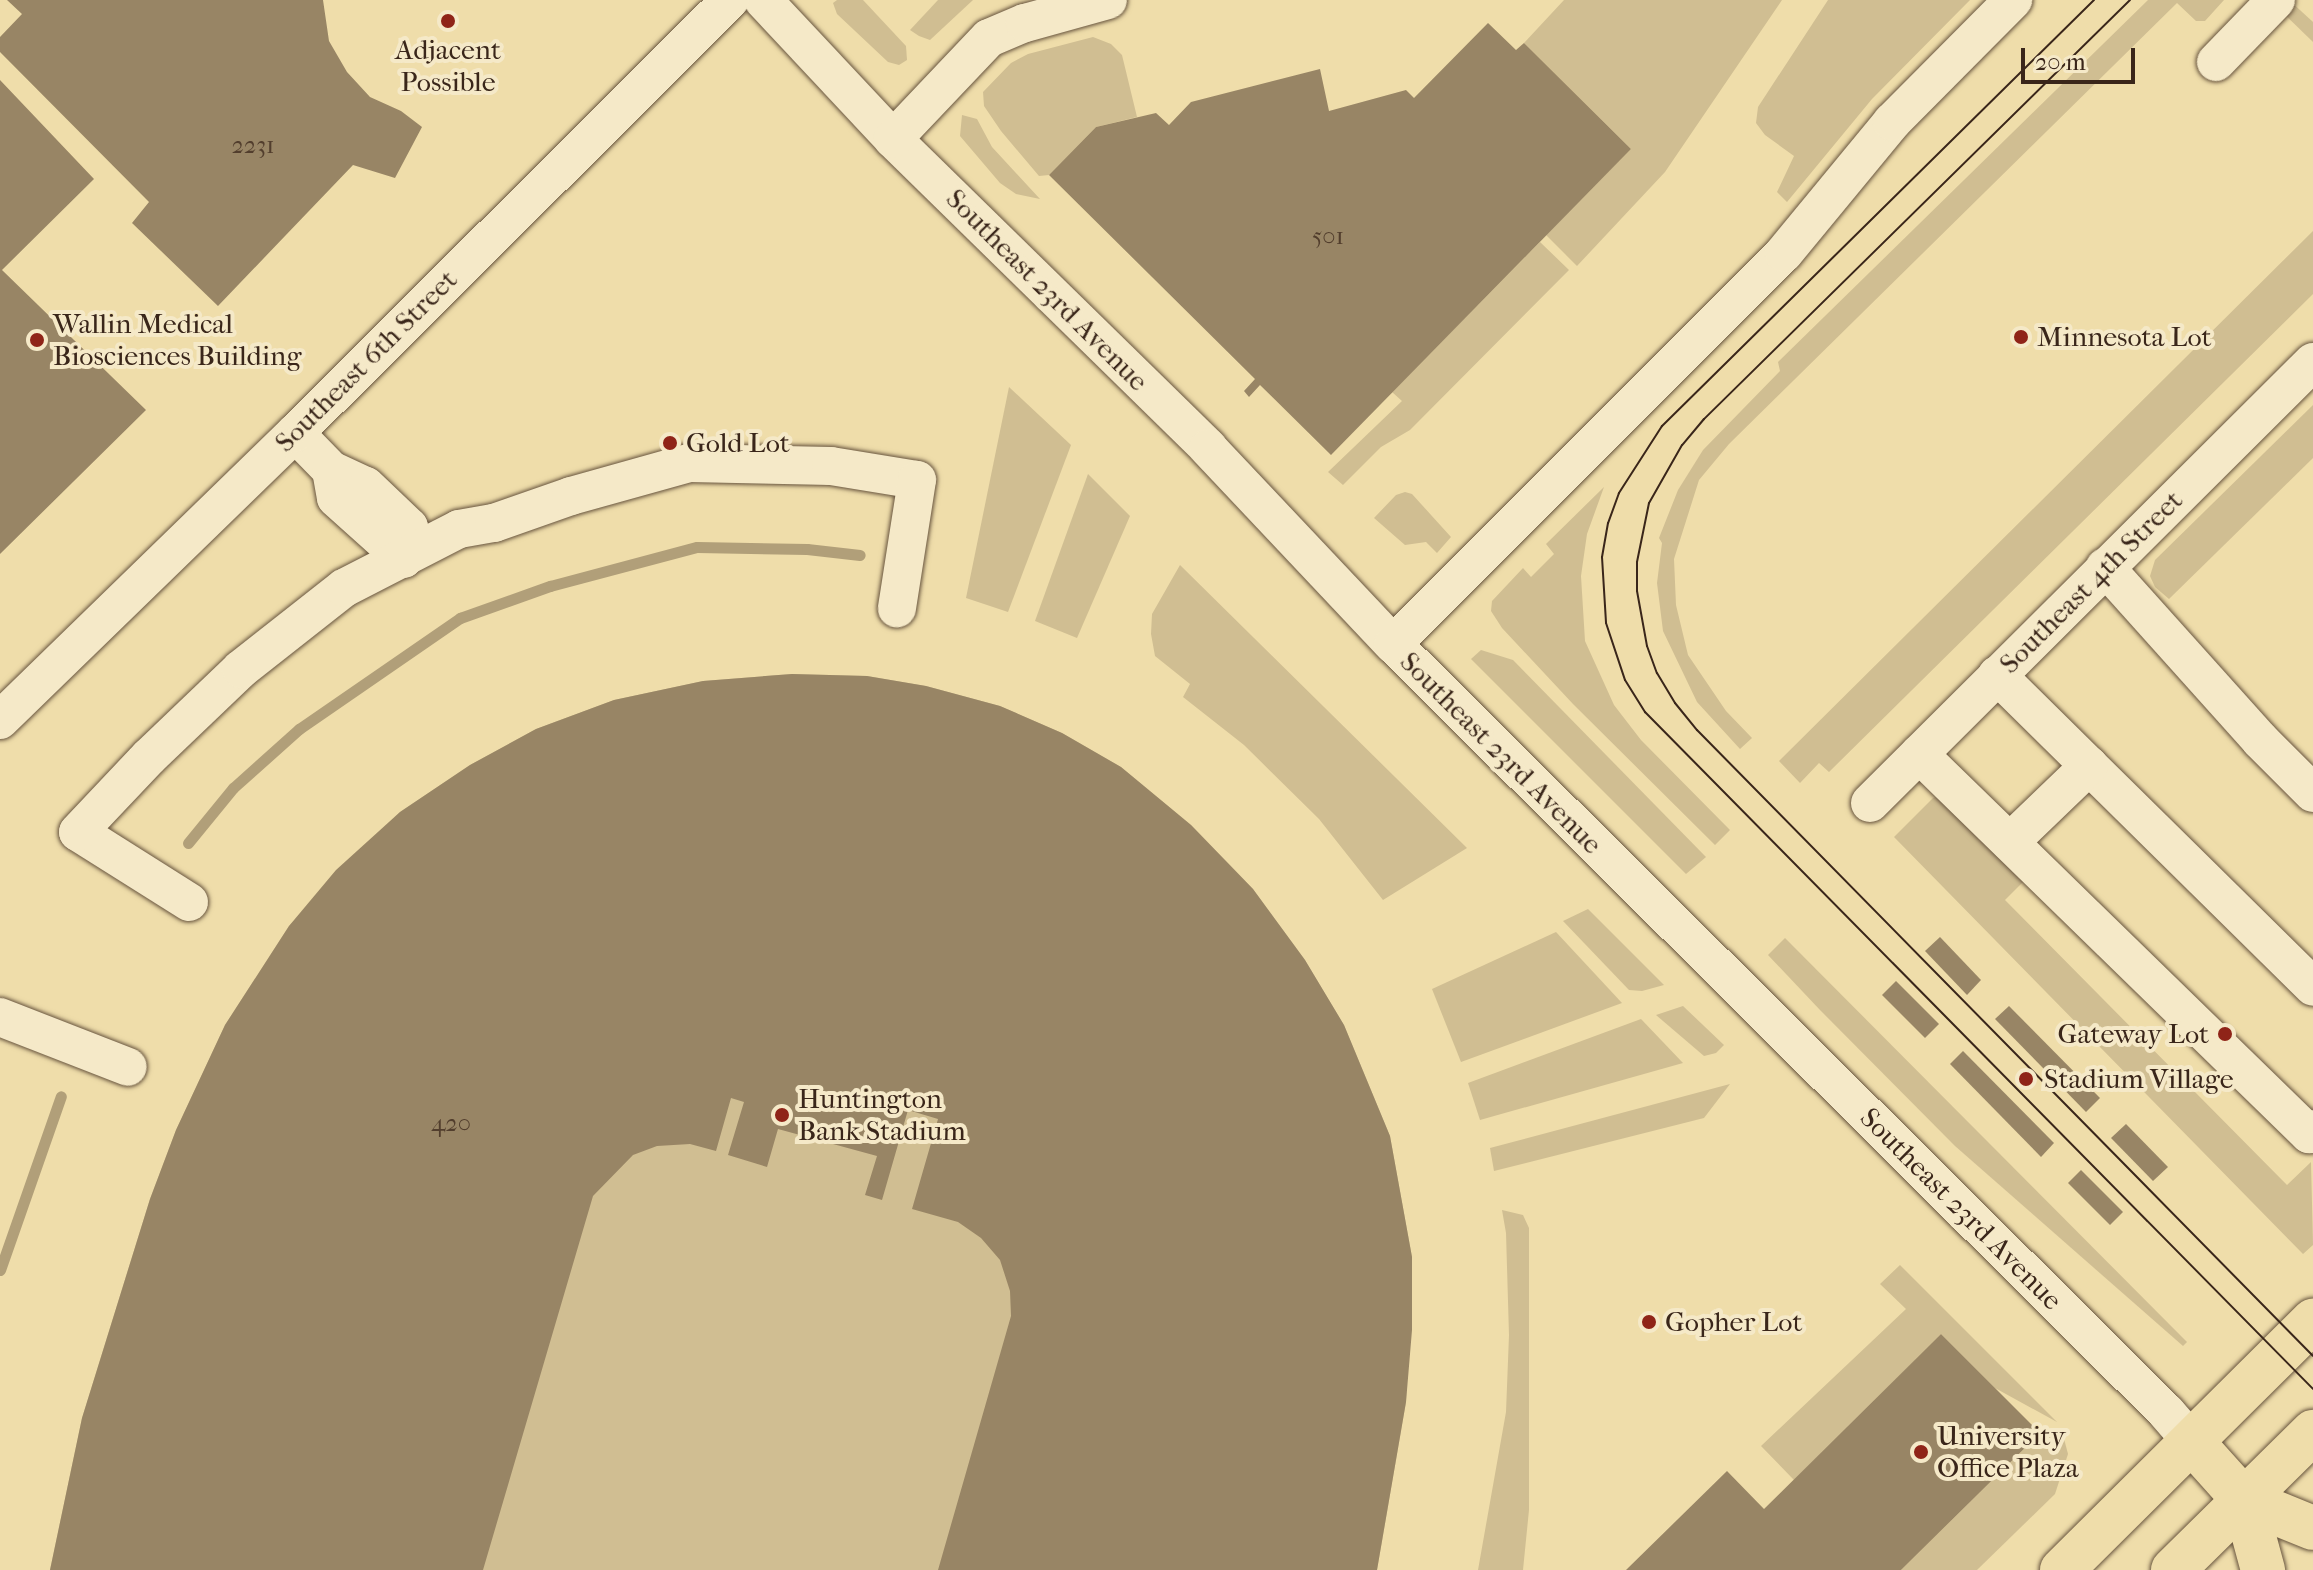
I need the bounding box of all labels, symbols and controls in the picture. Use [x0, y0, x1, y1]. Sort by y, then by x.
marker: Adjacent Possible [439, 12, 457, 30]
scale bar [2025, 32, 2139, 82]
place label: Adjacent Possible [395, 33, 501, 99]
text: 20 m [2035, 48, 2086, 76]
house number: 2231 [231, 132, 275, 160]
street label: Southeast 23rd Avenue [939, 182, 1155, 398]
house number: 501 [1312, 223, 1344, 251]
street label: Southeast 6th Street [268, 263, 464, 459]
place label: Wallin Medical Biosciences Building [53, 307, 301, 373]
place label: Minnesota Lot [2037, 320, 2212, 354]
marker: Minnesota Lot [2012, 328, 2030, 346]
marker: Wallin Medical Biosciences Building [28, 331, 46, 349]
place label: Gold Lot [686, 426, 790, 460]
marker: Gold Lot [661, 434, 679, 452]
street label: Southeast 4th Street [1992, 483, 2190, 681]
street label: Southeast 23rd Avenue [1393, 645, 1609, 861]
place label: Gateway Lot [2058, 1017, 2209, 1051]
marker: Gateway Lot [2216, 1025, 2234, 1043]
place label: Stadium Village [2044, 1062, 2234, 1096]
marker: Stadium Village [2015, 1068, 2037, 1090]
place label: Huntington Bank Stadium [798, 1082, 966, 1148]
street label: Southeast 23rd Avenue [1853, 1101, 2069, 1317]
marker: Huntington Bank Stadium [773, 1106, 791, 1124]
house number: 420 [431, 1110, 471, 1138]
place label: Gopher Lot [1665, 1305, 1802, 1339]
marker: Gopher Lot [1640, 1313, 1658, 1331]
place label: University Office Plaza [1937, 1419, 2079, 1485]
marker: University Office Plaza [1912, 1443, 1930, 1461]

